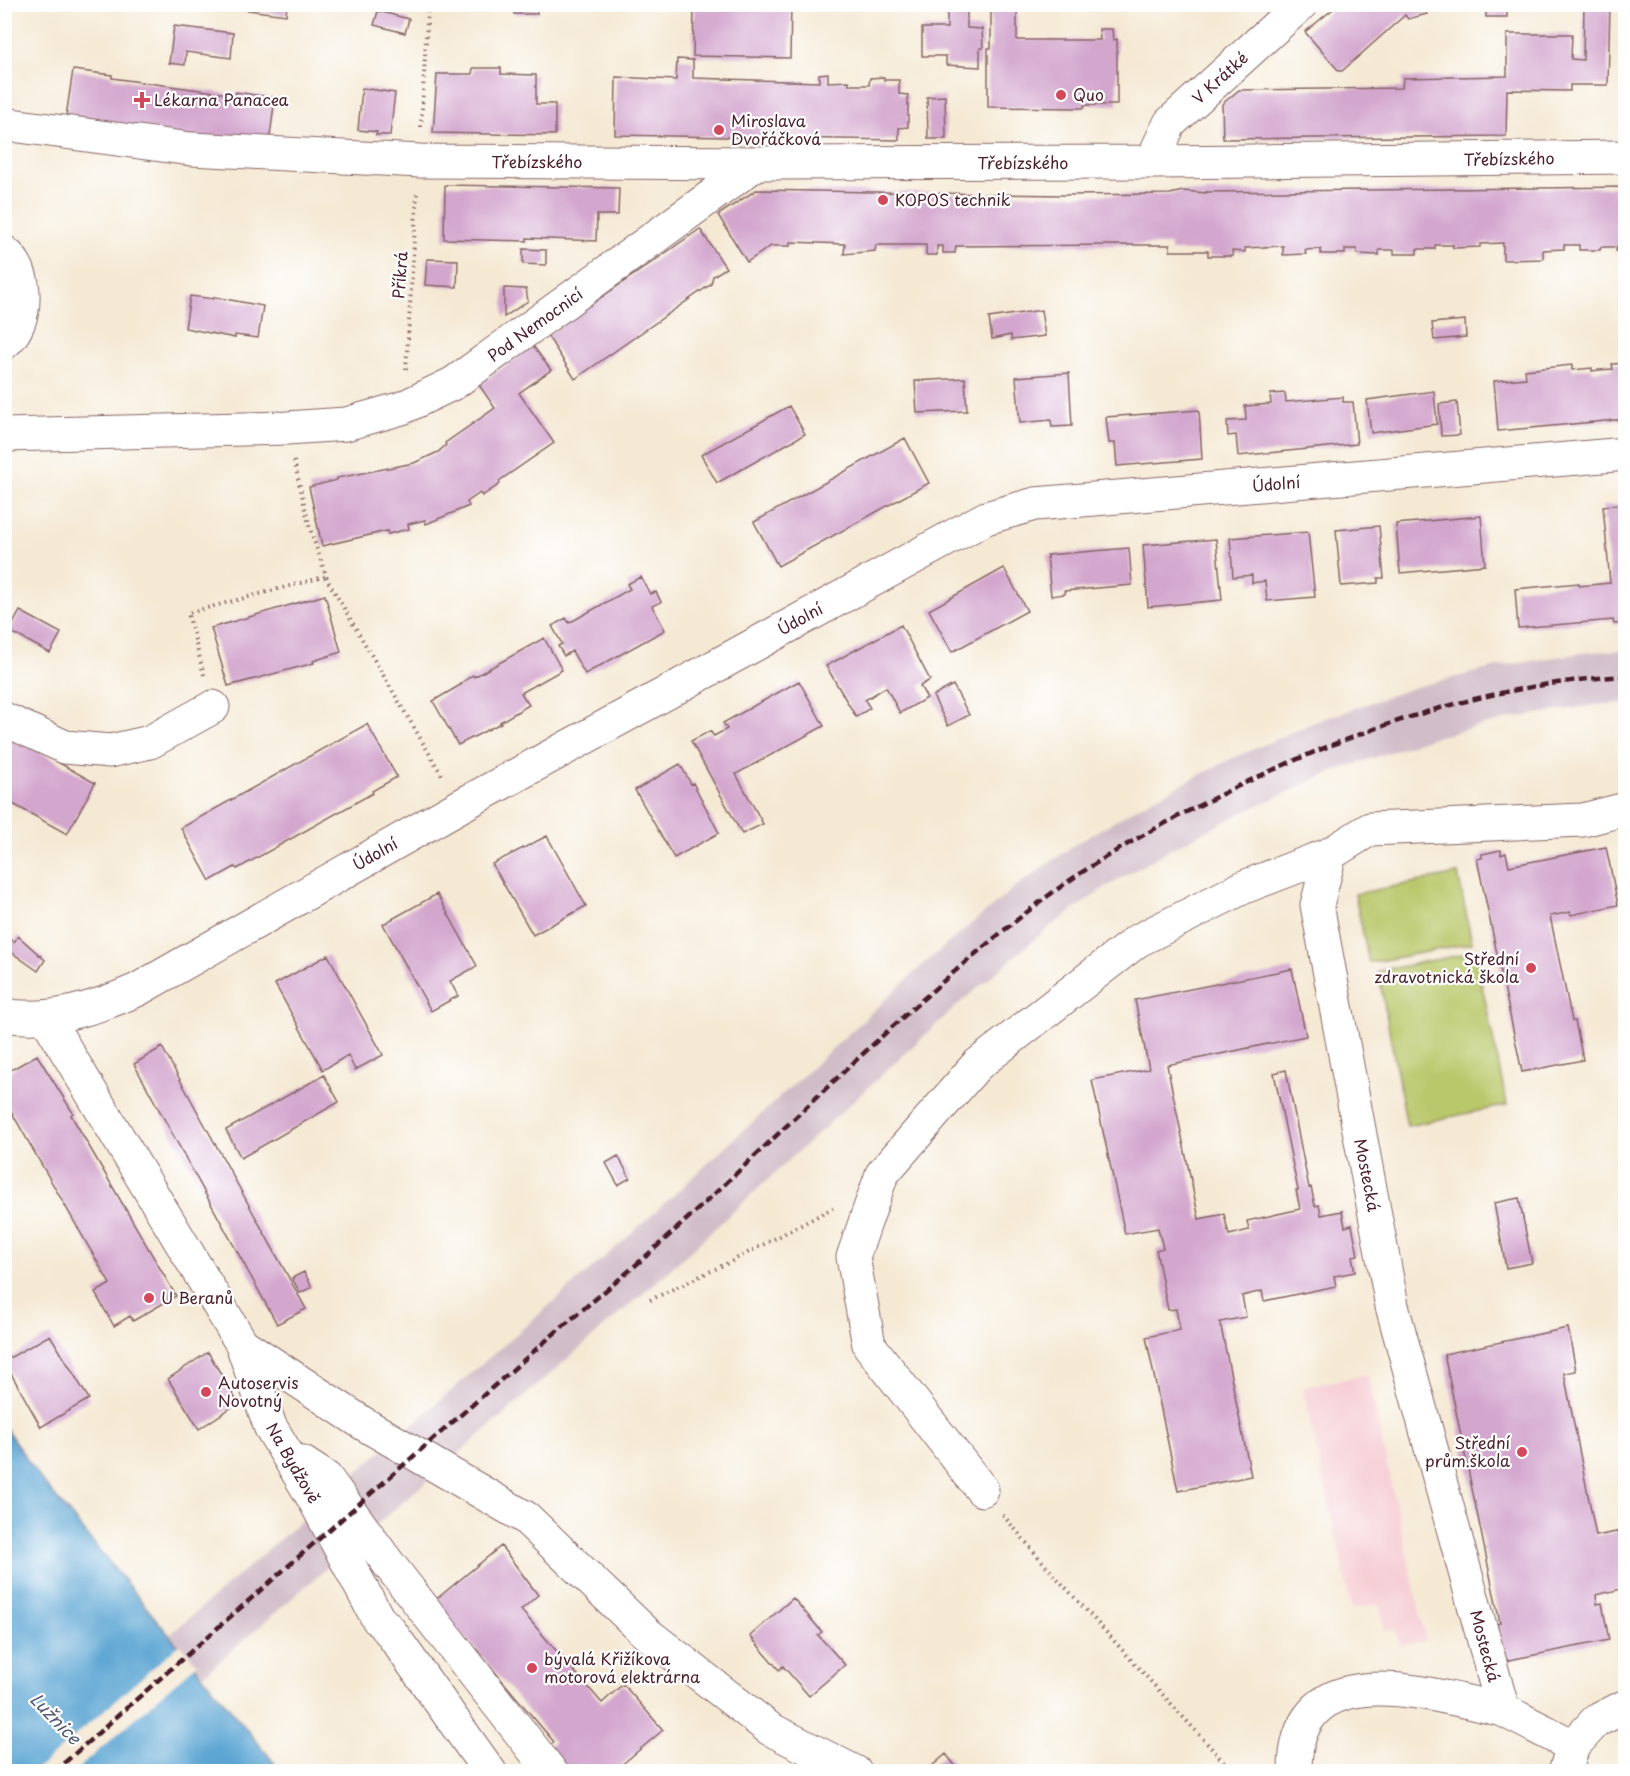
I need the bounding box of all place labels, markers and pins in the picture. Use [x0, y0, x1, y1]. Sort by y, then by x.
place label: Quo [1073, 82, 1104, 106]
place label: Lékarna Panacea [154, 87, 289, 111]
marker: Quo [1054, 88, 1068, 102]
marker: Lékarna Panacea [135, 93, 149, 107]
place label: Miroslava Dvořáčková [731, 108, 821, 150]
marker: Miroslava Dvořáčková [712, 123, 726, 137]
place label: KOPOS technik [895, 187, 1011, 211]
marker: KOPOS technik [876, 193, 890, 207]
place label: Střední zdravotnická škola [1374, 946, 1520, 988]
marker: Střední zdravotnická škola [1524, 961, 1538, 975]
place label: U Beranů [161, 1285, 233, 1309]
marker: U Beranů [142, 1291, 156, 1305]
place label: Autoservis Novotný [218, 1370, 298, 1412]
marker: Autoservis Novotný [199, 1385, 213, 1399]
place label: Střední prům.škola [1425, 1430, 1511, 1472]
marker: Střední prům.škola [1515, 1445, 1529, 1459]
place label: bývalá Křižíkova motorová elektrárna [544, 1646, 700, 1688]
marker: bývalá Křižíkova motorová elektrárna [525, 1661, 539, 1675]

